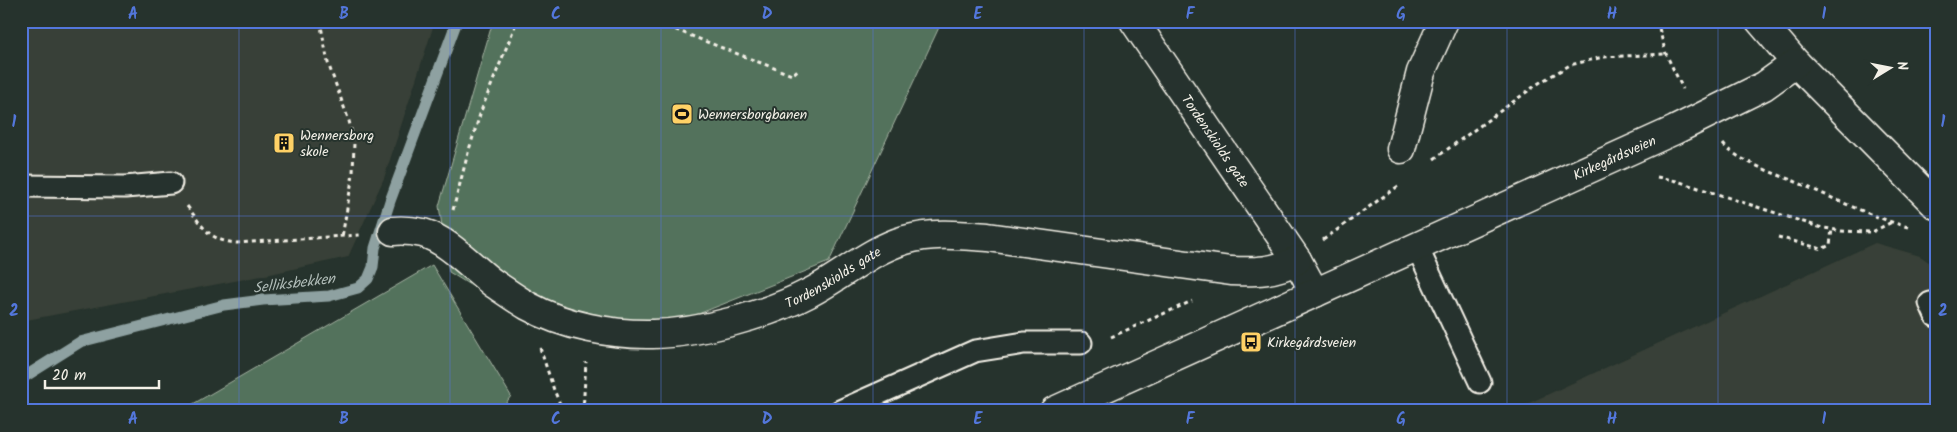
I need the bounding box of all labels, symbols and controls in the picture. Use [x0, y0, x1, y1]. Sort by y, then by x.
text: A [128, 2, 138, 27]
text: B [339, 2, 349, 27]
text: C [551, 2, 561, 27]
text: D [762, 2, 773, 27]
text: E [974, 2, 984, 27]
text: F [1186, 2, 1196, 27]
text: G [1396, 2, 1406, 27]
text: H [1607, 2, 1617, 27]
text: I [1822, 2, 1827, 27]
north arrow [1864, 42, 1914, 92]
text: N [1890, 60, 1913, 72]
street label: Tordenskiolds gate [1175, 90, 1255, 193]
sports icon: Wennersborgbanen [670, 102, 694, 126]
place label: Wennersborgbanen [698, 104, 807, 126]
text: 1 [12, 110, 17, 135]
text: 1 [1941, 110, 1946, 135]
place label: Wennersborg skole [300, 125, 374, 163]
street label: Kirkegårdsveien [1569, 130, 1660, 187]
building icon: Wennersborg skole [272, 131, 296, 155]
street label: Tordenskiolds gate [782, 241, 886, 315]
water label: Selliksbekken [252, 267, 338, 301]
text: 2 [9, 299, 19, 324]
text: 2 [1938, 299, 1948, 324]
bus stop icon: Kirkegårdsveien [1239, 330, 1263, 354]
place label: Kirkegårdsveien [1267, 332, 1356, 354]
scale bar [45, 357, 159, 389]
text: 20 m [52, 364, 86, 388]
text: A [128, 407, 138, 432]
text: B [339, 407, 349, 432]
text: C [551, 407, 561, 432]
text: D [762, 407, 773, 432]
text: E [974, 407, 984, 432]
text: F [1186, 407, 1196, 432]
text: G [1396, 407, 1406, 432]
text: H [1607, 407, 1617, 432]
text: I [1822, 407, 1827, 432]

